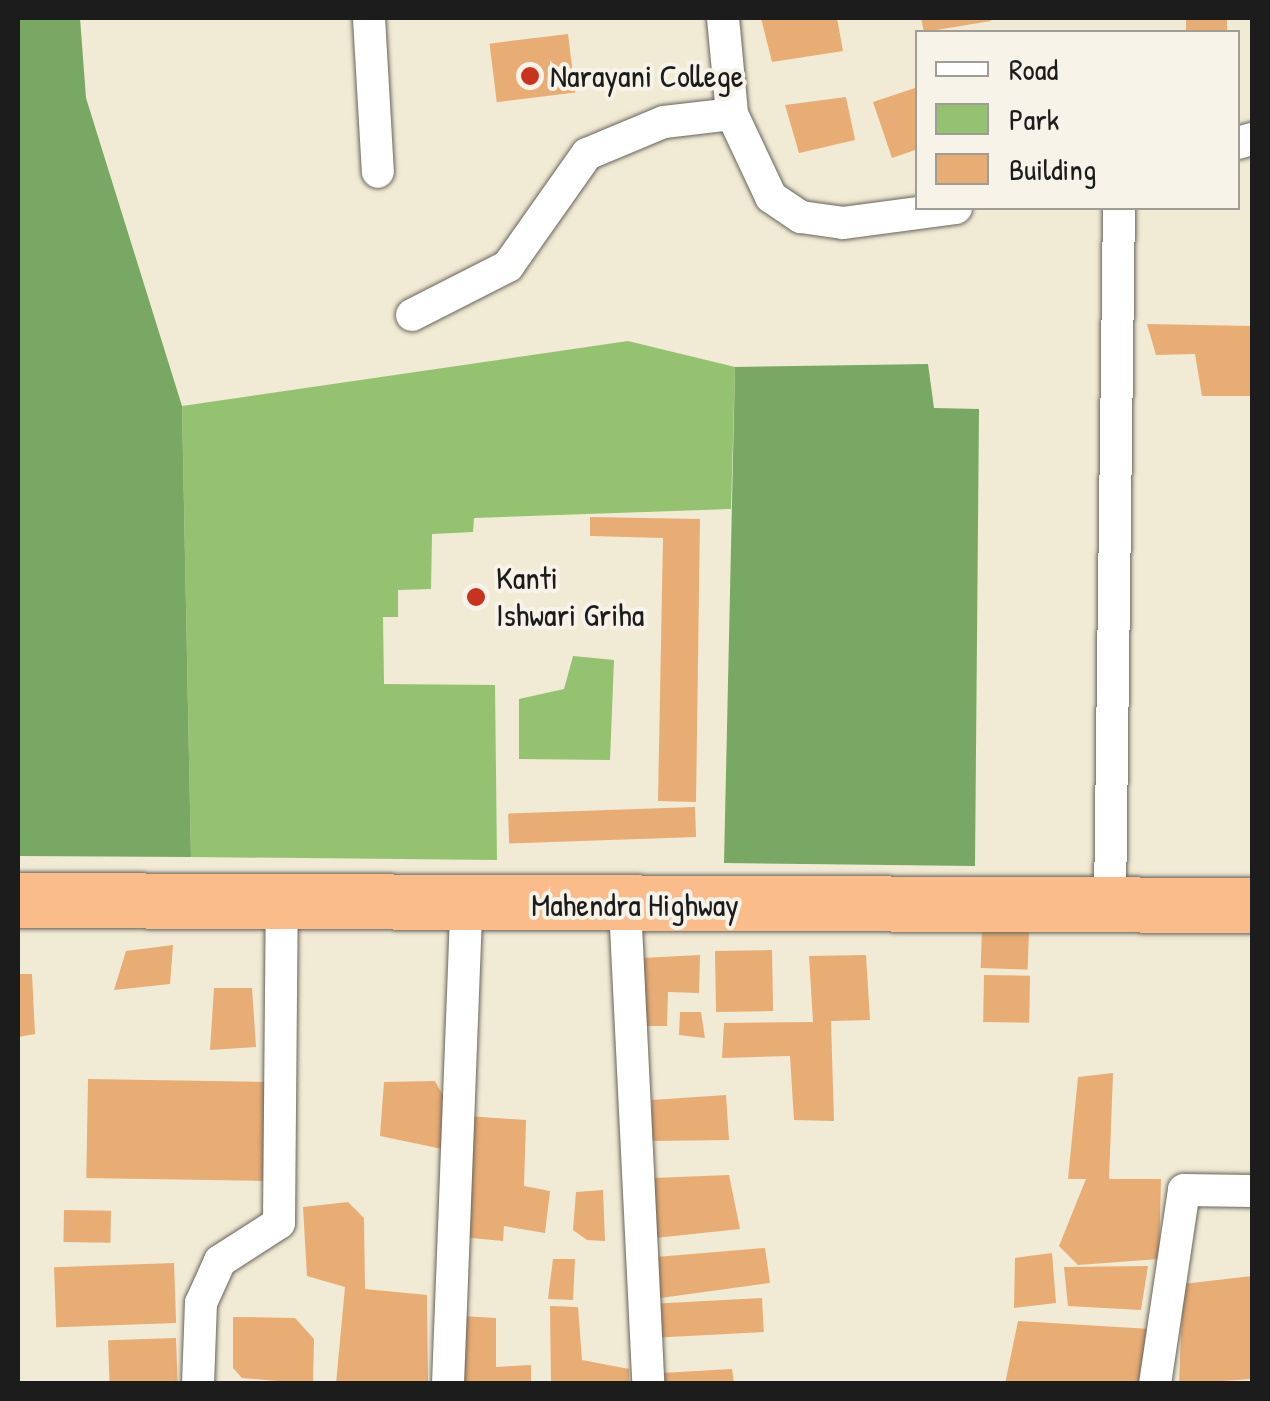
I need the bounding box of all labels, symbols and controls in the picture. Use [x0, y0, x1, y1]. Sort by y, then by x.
legend [915, 30, 1240, 210]
text: Road [1009, 49, 1058, 89]
place label: Narayani College [550, 57, 743, 95]
marker: Narayani College [519, 65, 541, 87]
text: Park [1009, 99, 1059, 139]
text: Building [1009, 149, 1096, 189]
place label: Kanti Ishwari Griha [496, 560, 644, 635]
marker: Kanti Ishwari Griha [465, 586, 487, 608]
street label: Mahendra Highway [531, 886, 739, 924]

